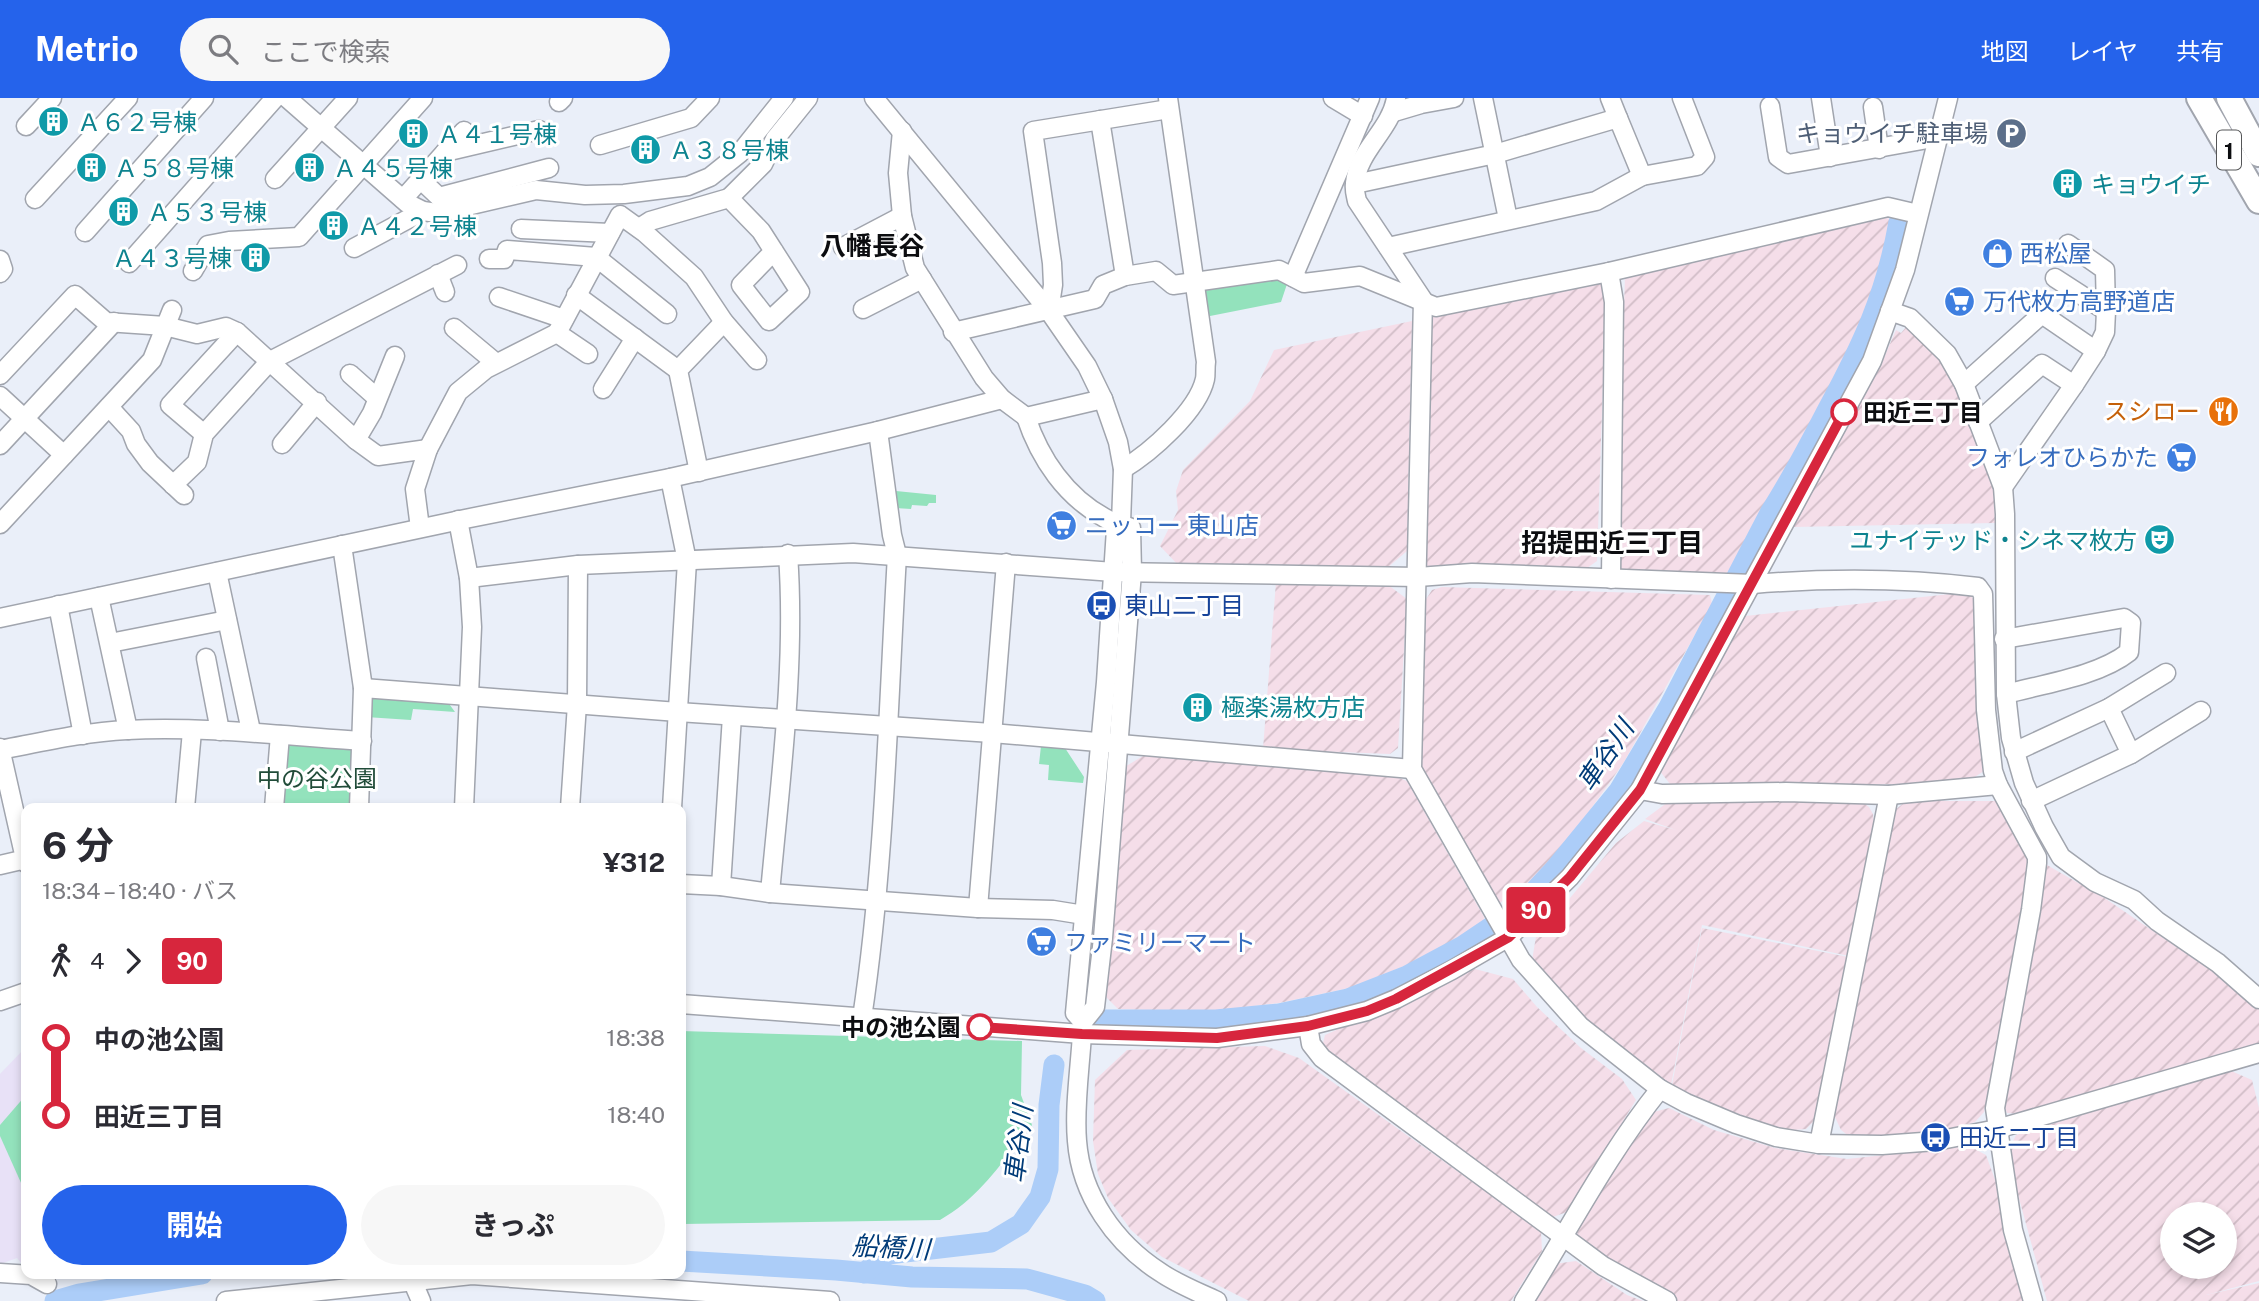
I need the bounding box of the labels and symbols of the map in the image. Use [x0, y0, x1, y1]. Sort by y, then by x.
building icon: Ａ６２号棟 [37, 105, 71, 139]
place label: Ａ６２号棟 [77, 108, 197, 136]
parking icon: キョウイチ駐車場 [1994, 116, 2028, 150]
building icon: Ａ４１号棟 [397, 117, 431, 151]
place label: キョウイチ駐車場 [1796, 119, 1988, 147]
place label: Ａ４１号棟 [437, 120, 557, 148]
road number: 1 [2217, 130, 2241, 170]
building icon: Ａ３８号棟 [629, 133, 663, 167]
place label: Ａ３８号棟 [669, 136, 789, 164]
building icon: Ａ５８号棟 [74, 151, 108, 185]
building icon: Ａ４５号棟 [293, 151, 327, 185]
place label: Ａ５８号棟 [114, 154, 234, 182]
place label: Ａ４５号棟 [333, 154, 453, 182]
building icon: キョウイチ [2051, 167, 2085, 201]
place label: キョウイチ [2091, 170, 2211, 198]
building icon: Ａ５３号棟 [107, 195, 141, 229]
place label: Ａ５３号棟 [147, 198, 267, 226]
building icon: Ａ４２号棟 [317, 209, 351, 243]
place label: Ａ４２号棟 [357, 212, 477, 240]
district label: 八幡長谷 [820, 230, 924, 261]
shop icon: 西松屋 [1980, 236, 2014, 270]
place label: 西松屋 [2020, 239, 2092, 267]
building icon: Ａ４３号棟 [238, 241, 272, 275]
place label: Ａ４３号棟 [112, 244, 232, 272]
supermarket icon: 万代枚方高野道店 [1943, 284, 1977, 318]
place label: 万代枚方高野道店 [1983, 287, 2175, 315]
restaurant icon: スシロー [2206, 394, 2240, 428]
place label: スシロー [2104, 397, 2200, 425]
place label: 田近三丁目 [1863, 398, 1983, 426]
marker: 田近三丁目 [1831, 399, 1857, 425]
supermarket icon: フォレオひらかた [2164, 440, 2198, 474]
place label: フォレオひらかた [1966, 443, 2158, 471]
supermarket icon: ニッコー 東山店 [1045, 508, 1079, 542]
place label: ニッコー 東山店 [1085, 511, 1259, 539]
theatre icon: ユナイテッド・シネマ枚方 [2143, 523, 2177, 557]
place label: ユナイテッド・シネマ枚方 [1849, 526, 2137, 554]
district label: 招提田近三丁目 [1521, 527, 1703, 558]
bus stop icon: 東山二丁目 [1084, 588, 1118, 622]
place label: 東山二丁目 [1124, 591, 1244, 619]
building icon: 極楽湯枚方店 [1181, 690, 1215, 724]
place label: 極楽湯枚方店 [1221, 693, 1365, 721]
water label: 車谷川 [1570, 712, 1641, 796]
park label: 中の谷公園 [257, 764, 377, 792]
line badge: 90 [1504, 887, 1568, 933]
supermarket icon: ファミリーマート [1024, 925, 1058, 959]
place label: ファミリーマート [1064, 928, 1256, 956]
place label: 中の池公園 [841, 1013, 961, 1041]
marker: 中の池公園 [967, 1014, 993, 1040]
water label: 車谷川 [998, 1100, 1039, 1185]
bus stop icon: 田近二丁目 [1919, 1120, 1953, 1154]
place label: 田近二丁目 [1959, 1123, 2079, 1151]
water label: 船橋川 [851, 1229, 934, 1265]

